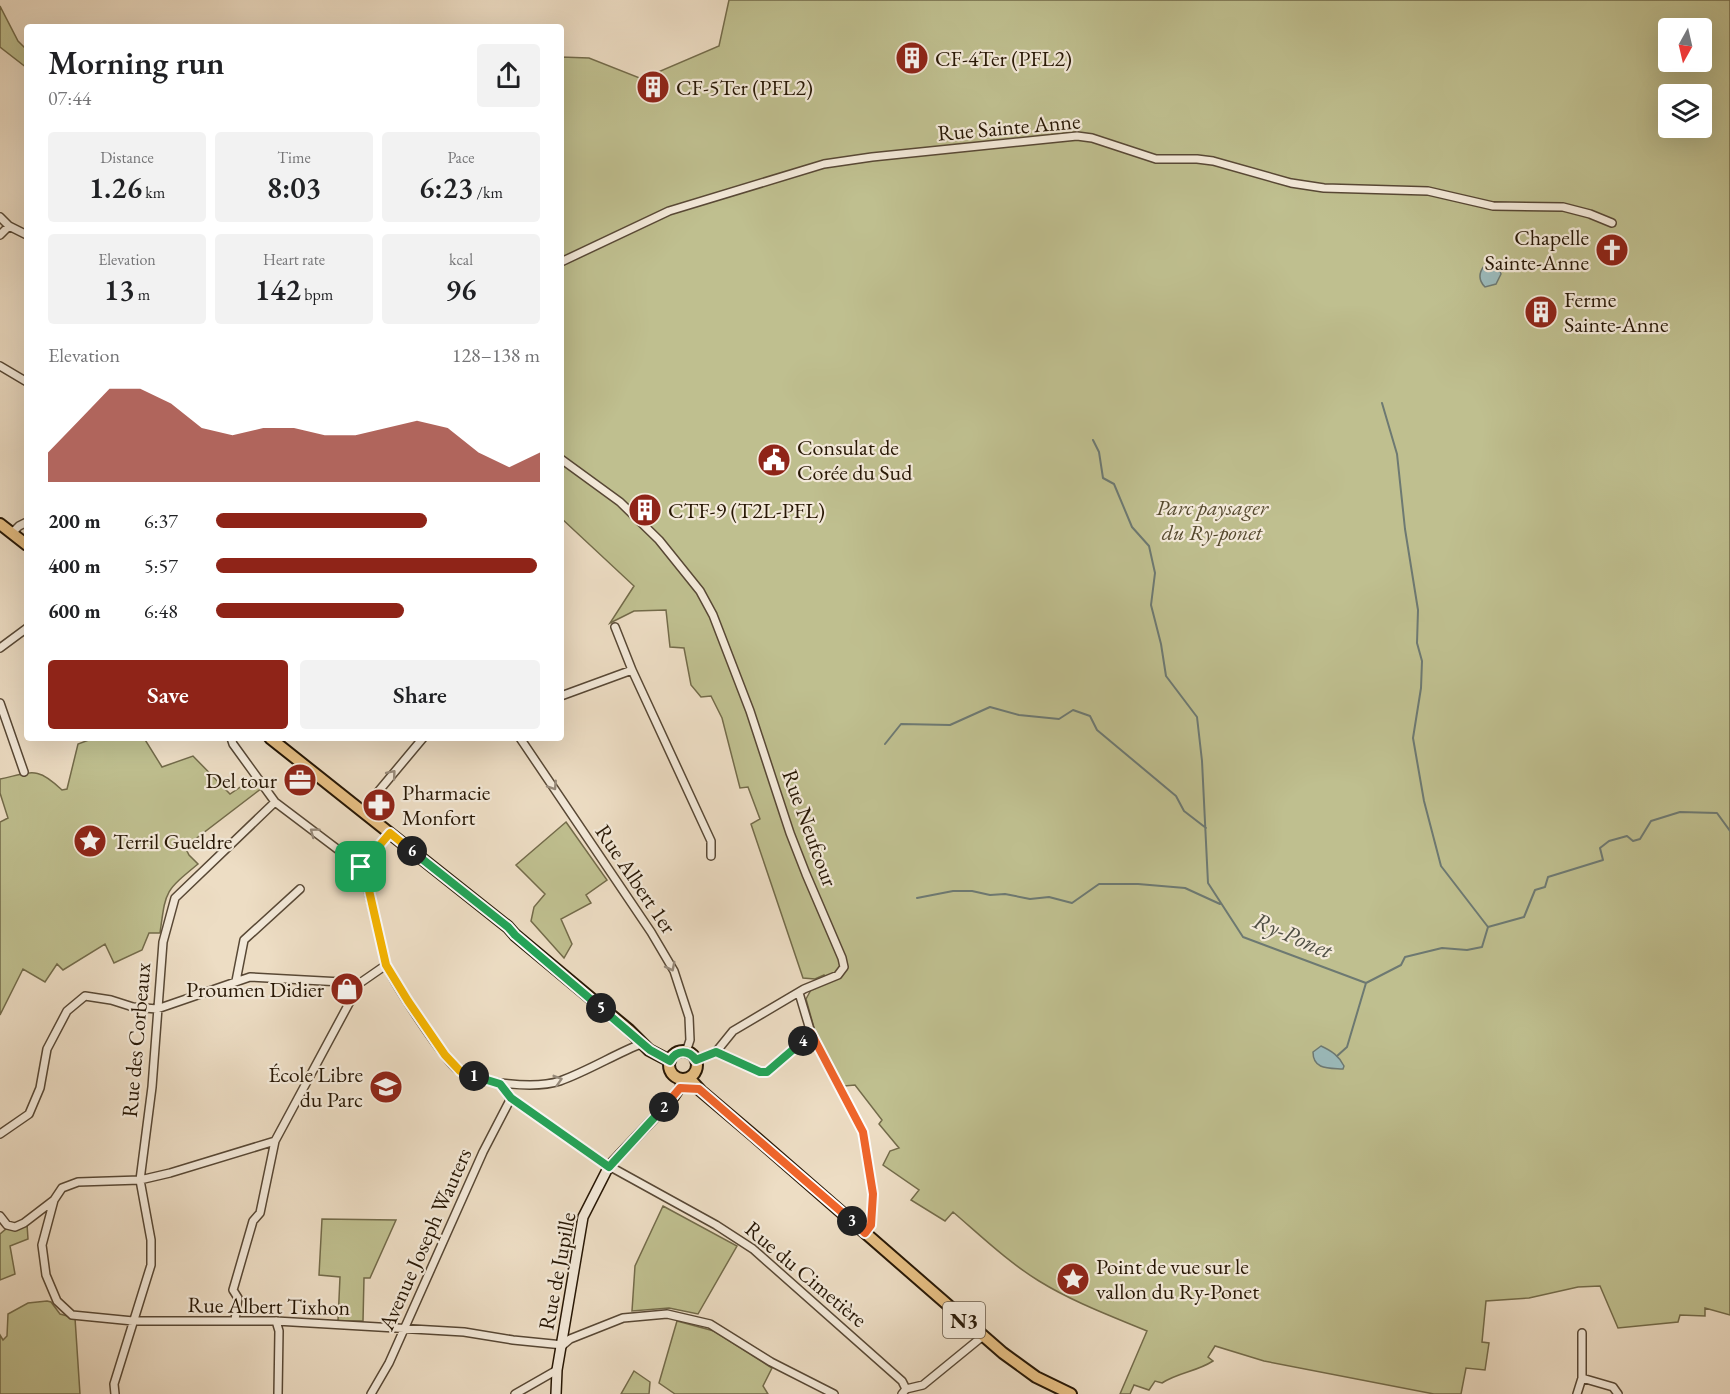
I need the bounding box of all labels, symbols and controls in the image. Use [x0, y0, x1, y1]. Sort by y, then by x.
north arrow [1658, 18, 1712, 72]
map controls [1658, 18, 1712, 138]
building icon: CF-4Ter (PFL2) [894, 40, 930, 76]
text: Morning run [48, 41, 225, 84]
button: share [477, 44, 540, 107]
place label: CF-4Ter (PFL2) [935, 44, 1072, 73]
building icon: CF-5Ter (PFL2) [635, 69, 671, 105]
place label: CF-5Ter (PFL2) [676, 73, 813, 102]
button: layers [1658, 84, 1712, 138]
text: 07:44 [48, 85, 91, 111]
street label: Rue Sainte Anne [936, 106, 1082, 148]
text: Distance [100, 147, 154, 168]
text: Time [277, 147, 311, 168]
text: Pace [448, 147, 474, 168]
text: 1.26 [89, 168, 142, 207]
text: 8:03 [267, 168, 321, 207]
text: 6:23 [419, 168, 473, 207]
text: km [142, 182, 165, 203]
text: /km [473, 182, 503, 203]
place label: Chapelle Sainte-Anne [1484, 223, 1589, 277]
church icon: Chapelle Sainte-Anne [1594, 232, 1630, 268]
text: Elevation [98, 249, 156, 270]
text: Heart rate [263, 249, 325, 270]
text: kcal [449, 249, 473, 270]
text: 13 [104, 270, 135, 309]
text: 142 [255, 270, 301, 309]
text: 96 [446, 270, 476, 309]
text: m [135, 284, 150, 305]
text: bpm [301, 284, 333, 305]
place label: Ferme Sainte-Anne [1564, 285, 1669, 339]
building icon: Ferme Sainte-Anne [1523, 294, 1559, 330]
text: Elevation [48, 342, 120, 368]
text: 128–138 m [452, 342, 540, 368]
place label: Consulat de Corée du Sud [797, 433, 913, 487]
public building icon: Consulat de Corée du Sud [756, 442, 792, 478]
building icon: CTF-9 (T2L-PFL) [627, 492, 663, 528]
park label: Parc paysager du Ry-ponet [1156, 493, 1270, 547]
place label: CTF-9 (T2L-PFL) [668, 496, 825, 525]
text: 200 m [48, 508, 101, 534]
text: 6:37 [144, 508, 178, 534]
text: 400 m [48, 553, 101, 579]
text: 5:57 [144, 553, 178, 579]
text: 600 m [48, 598, 101, 624]
text: 6:48 [144, 598, 178, 624]
button: Save [48, 660, 288, 729]
button: Share [300, 660, 540, 729]
office icon: Del tour [282, 762, 318, 798]
street label: Rue Neufcour [775, 765, 845, 891]
place label: Del tour [205, 766, 278, 795]
one-way arrow [385, 770, 396, 781]
place label: Pharmacie Monfort [402, 778, 491, 832]
one-way arrow [546, 780, 557, 791]
pharmacy icon: Pharmacie Monfort [361, 787, 397, 823]
street label: Rue Albert 1er [589, 819, 684, 940]
place icon: Terril Gueldre [72, 823, 108, 859]
place label: Terril Gueldre [113, 827, 233, 856]
one-way arrow [310, 828, 321, 839]
pin: 6 [397, 836, 427, 866]
text: 6 [408, 840, 416, 861]
pin [335, 841, 386, 892]
icon: arrive [344, 850, 377, 883]
water label: Ry-Ponet [1249, 904, 1338, 966]
one-way arrow [664, 960, 676, 971]
street label: Rue des Corbeaux [115, 961, 157, 1119]
shop icon: Proumen Didier [329, 971, 365, 1007]
place label: Proumen Didier [186, 975, 325, 1004]
pin: 5 [586, 993, 616, 1023]
text: 5 [597, 997, 605, 1018]
pin: 4 [788, 1026, 818, 1056]
text: 4 [799, 1030, 807, 1051]
place label: École Libre du Parc [268, 1060, 363, 1114]
pin: 1 [459, 1061, 489, 1091]
text: 1 [470, 1065, 478, 1086]
school or university icon: École Libre du Parc [368, 1069, 404, 1105]
one-way arrow [552, 1075, 563, 1087]
pin: 2 [649, 1092, 679, 1122]
text: 2 [660, 1096, 668, 1117]
street label: Avenue Joseph Wauters [371, 1143, 478, 1336]
pin: 3 [837, 1206, 867, 1236]
street label: Rue de Jupille [531, 1209, 583, 1332]
text: 3 [848, 1210, 856, 1231]
street label: Rue du Cimetière [739, 1214, 873, 1334]
place label: Point de vue sur le vallon du Ry-Ponet [1096, 1252, 1259, 1306]
place icon: Point de vue sur le vallon du Ry-Ponet [1055, 1261, 1091, 1297]
street label: Rue Albert Tixhon [187, 1290, 351, 1322]
road number: N3 [943, 1302, 985, 1338]

